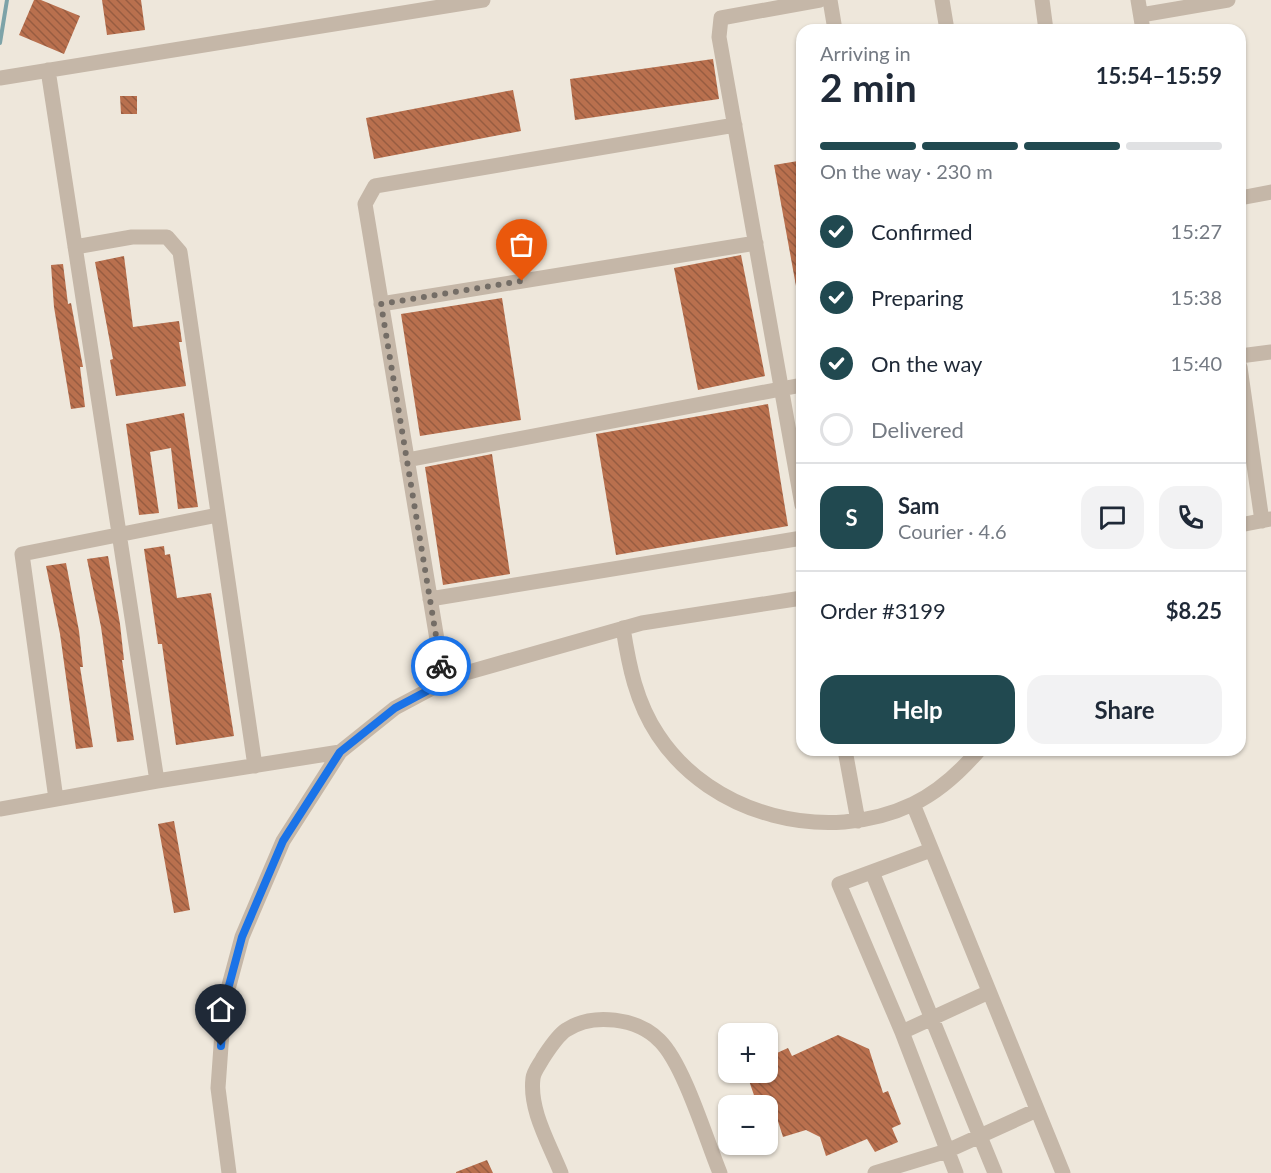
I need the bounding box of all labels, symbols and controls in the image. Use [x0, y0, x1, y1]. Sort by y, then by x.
text: Arriving in [820, 41, 911, 65]
text: 15:54–15:59 [1096, 62, 1222, 89]
text: 2 min [820, 64, 917, 110]
text: On the way · 230 m [820, 159, 993, 183]
icon: check [820, 215, 853, 248]
text: Confirmed [871, 218, 973, 245]
pin [496, 219, 547, 281]
text: 15:27 [1171, 219, 1222, 243]
icon: bag [505, 228, 538, 261]
icon: check [820, 281, 853, 314]
text: Preparing [871, 284, 963, 311]
text: 15:38 [1171, 285, 1222, 309]
icon: check [820, 347, 853, 380]
text: On the way [871, 350, 982, 377]
text: 15:40 [1171, 351, 1222, 375]
text: Delivered [871, 416, 964, 443]
button: chat [1081, 486, 1144, 549]
button: phone [1159, 486, 1222, 549]
text: Sam [898, 492, 940, 519]
text: S [845, 504, 858, 531]
text: Courier · 4.6 [898, 519, 1007, 543]
text: Order #3199 [820, 597, 946, 624]
text: $8.25 [1166, 597, 1222, 624]
courier [411, 636, 471, 696]
icon: bike [425, 650, 458, 683]
button: Help [820, 675, 1015, 744]
button: Share [1027, 675, 1222, 744]
pin [195, 984, 246, 1046]
icon: home [204, 993, 237, 1026]
map controls [718, 1023, 778, 1155]
button: + [718, 1023, 778, 1083]
button: − [718, 1095, 778, 1155]

